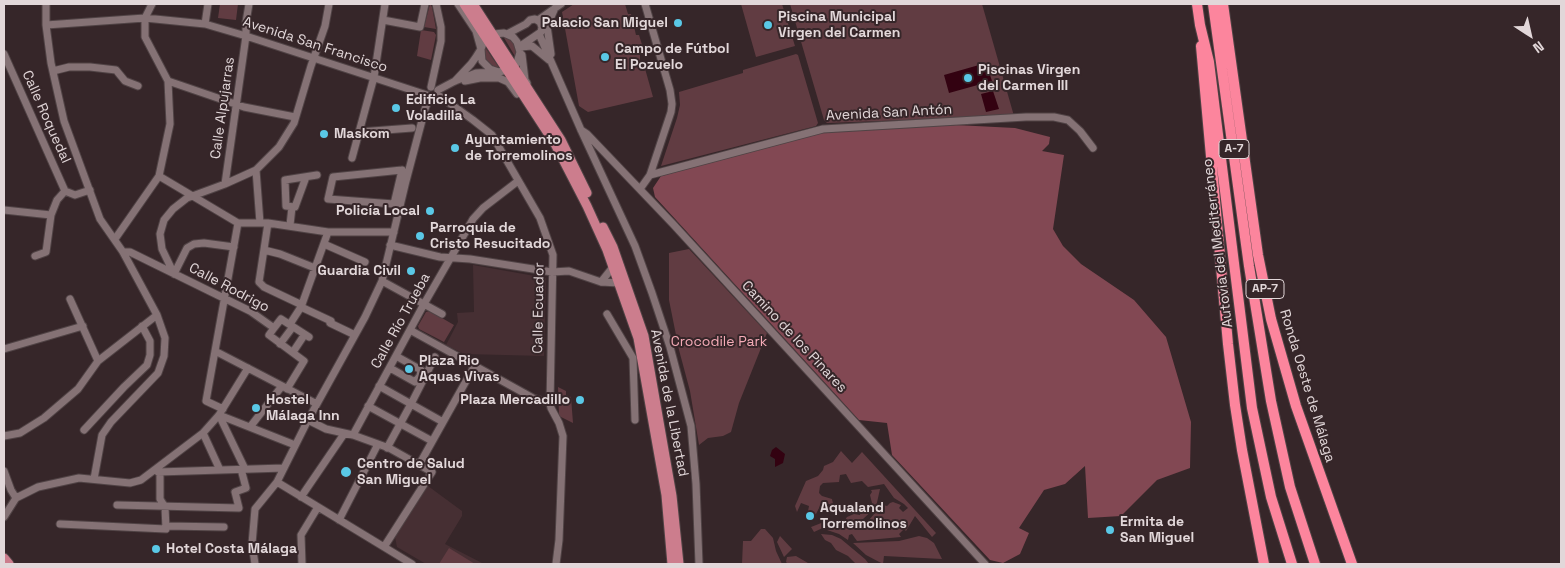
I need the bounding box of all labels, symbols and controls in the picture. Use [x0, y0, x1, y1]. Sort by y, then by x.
place label: Piscina Municipal Virgen del Carmen [778, 9, 900, 41]
north arrow [1505, 10, 1555, 60]
street label: Avenida San Francisco [241, 14, 389, 76]
place label: Palacio San Miguel [542, 15, 668, 31]
marker: Palacio San Miguel [672, 17, 684, 29]
marker: Piscina Municipal Virgen del Carmen [762, 19, 774, 31]
text: N [1530, 37, 1548, 57]
place label: Campo de Fútbol El Pozuelo [615, 41, 729, 74]
marker: Campo de Fútbol El Pozuelo [599, 51, 611, 63]
street label: Calle Alpujarras [208, 56, 238, 160]
place label: Piscinas Virgen del Carmen III [978, 62, 1080, 94]
street label: Calle Roquedal [18, 68, 74, 166]
marker: Piscinas Virgen del Carmen III [962, 72, 974, 84]
place label: Edificio La Voladilla [406, 92, 476, 124]
street label: Avenida San Antón [826, 101, 952, 125]
marker: Edificio La Voladilla [390, 102, 402, 114]
place label: Maskom [334, 126, 390, 142]
marker: Maskom [318, 128, 330, 140]
place label: Ayuntamiento de Torremolinos [465, 132, 572, 164]
road number: A-7 [1219, 140, 1249, 158]
marker: Ayuntamiento de Torremolinos [449, 142, 461, 154]
street label: Autovía del Mediterráneo [1199, 158, 1237, 328]
place label: Policía Local [336, 203, 420, 219]
marker: Policía Local [424, 205, 436, 217]
place label: Parroquia de Cristo Resucitado [430, 220, 550, 252]
marker: Parroquia de Cristo Resucitado [414, 230, 426, 242]
street label: Calle Rodrigo [186, 260, 272, 316]
street label: Calle Ecuador [530, 262, 548, 354]
place label: Guardia Civil [318, 263, 401, 279]
marker: Guardia Civil [405, 265, 417, 277]
street label: Calle Río Trueba [368, 270, 434, 372]
street label: Camino de los Pinares [738, 278, 850, 396]
road number: AP-7 [1246, 280, 1284, 298]
street label: Ronda Oeste de Málaga [1276, 307, 1338, 465]
street label: Avenida de la Libertad [646, 328, 692, 478]
park label: Crocodile Park [671, 334, 767, 350]
place label: Plaza Rio Aquas Vivas [419, 353, 500, 386]
marker: Plaza Rio Aquas Vivas [403, 363, 415, 375]
place label: Hostel Málaga Inn [266, 392, 340, 424]
place label: Plaza Mercadillo [460, 392, 570, 408]
marker: Plaza Mercadillo [574, 394, 586, 406]
marker: Hostel Málaga Inn [250, 402, 262, 414]
place label: Centro de Salud San Miguel [357, 456, 465, 488]
marker: Centro de Salud San Miguel [339, 465, 353, 479]
place label: Aqualand Torremolinos [820, 500, 907, 532]
marker: Aqualand Torremolinos [804, 510, 816, 522]
place label: Ermita de San Miguel [1120, 514, 1194, 546]
marker: Ermita de San Miguel [1104, 524, 1116, 536]
place label: Hotel Costa Málaga [166, 541, 297, 557]
marker: Hotel Costa Málaga [150, 543, 162, 555]

